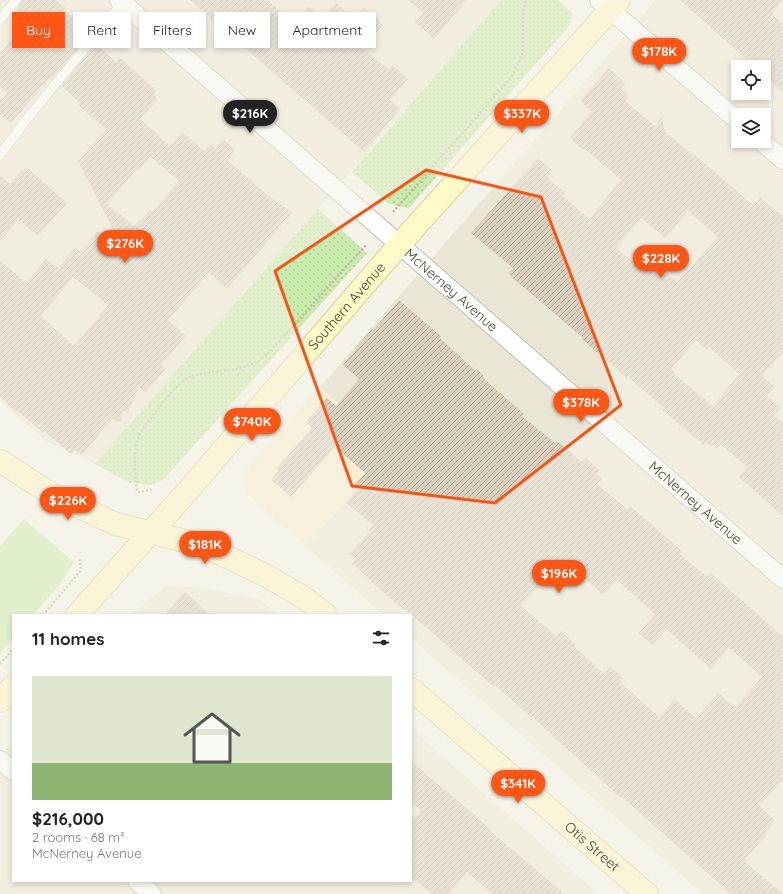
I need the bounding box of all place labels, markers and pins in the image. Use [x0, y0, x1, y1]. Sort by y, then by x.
pin: $178K [631, 38, 687, 72]
pin: $216K [222, 100, 278, 134]
pin: $337K [494, 100, 550, 134]
pin: $276K [97, 230, 153, 264]
pin: $228K [633, 245, 689, 279]
pin: $378K [553, 389, 609, 423]
pin: $740K [224, 408, 280, 442]
pin: $226K [40, 487, 96, 521]
pin: $181K [177, 531, 233, 565]
pin: $196K [531, 560, 587, 594]
pin: $341K [490, 770, 546, 804]

